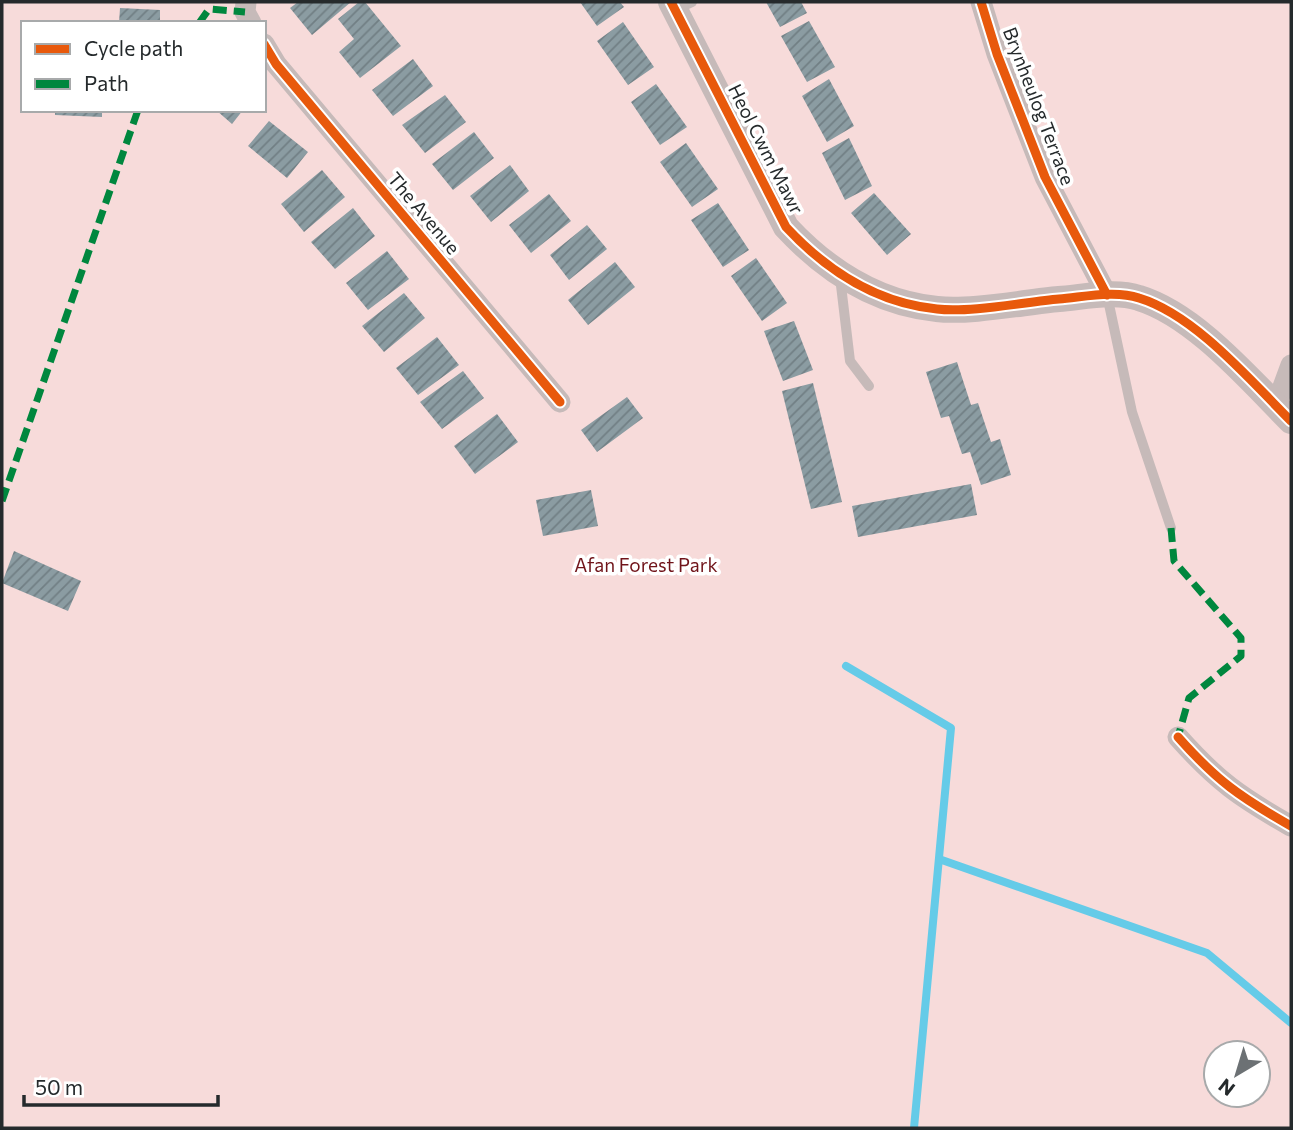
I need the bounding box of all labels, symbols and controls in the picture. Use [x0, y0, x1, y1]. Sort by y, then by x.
legend [21, 21, 266, 112]
street label: Brynheulog Terrace [999, 24, 1080, 188]
text: Cycle path [84, 35, 183, 60]
text: Path [84, 70, 129, 95]
street label: Heol Cwm Mawr [724, 80, 809, 218]
street label: The Avenue [383, 167, 465, 258]
park label: Afan Forest Park [574, 553, 718, 576]
north arrow [1202, 1039, 1272, 1109]
scale bar [24, 1064, 219, 1108]
text: 50 m [35, 1074, 83, 1099]
text: N [1214, 1074, 1239, 1101]

